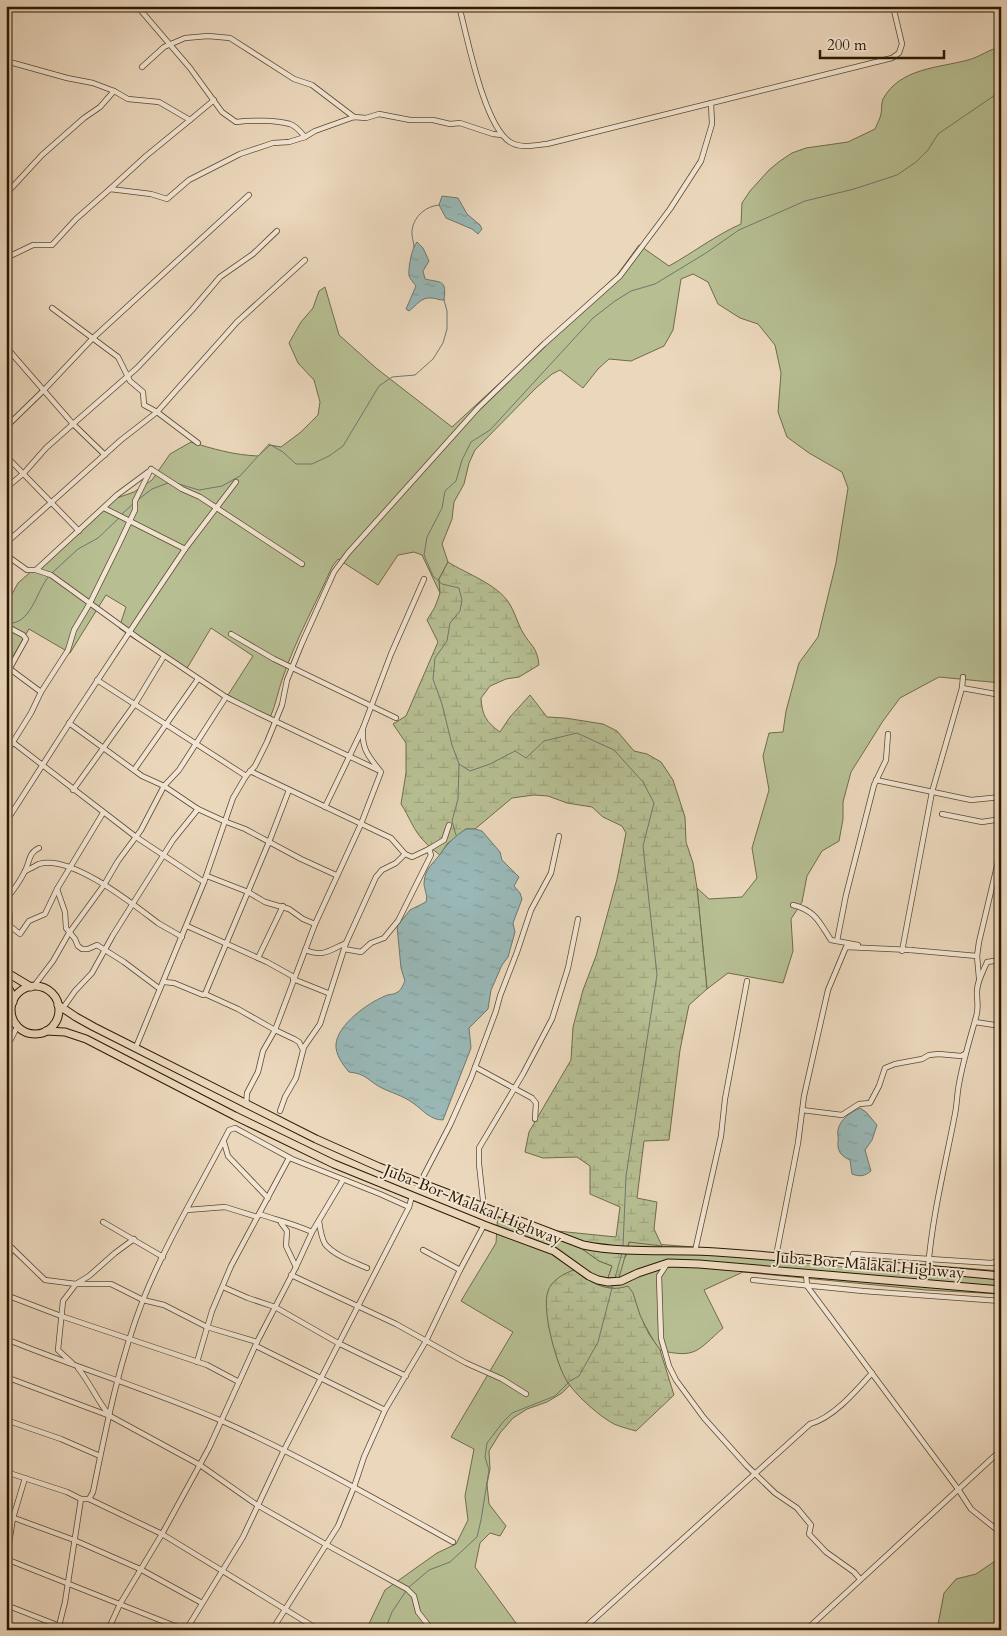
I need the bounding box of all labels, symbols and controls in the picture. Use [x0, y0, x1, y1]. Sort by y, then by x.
scale bar [820, 28, 943, 60]
text: 200 m [827, 35, 867, 55]
street label: Juba-Bor-Malakal Highway [379, 1158, 566, 1251]
street label: Juba-Bor-Malakal Highway [772, 1246, 966, 1284]

